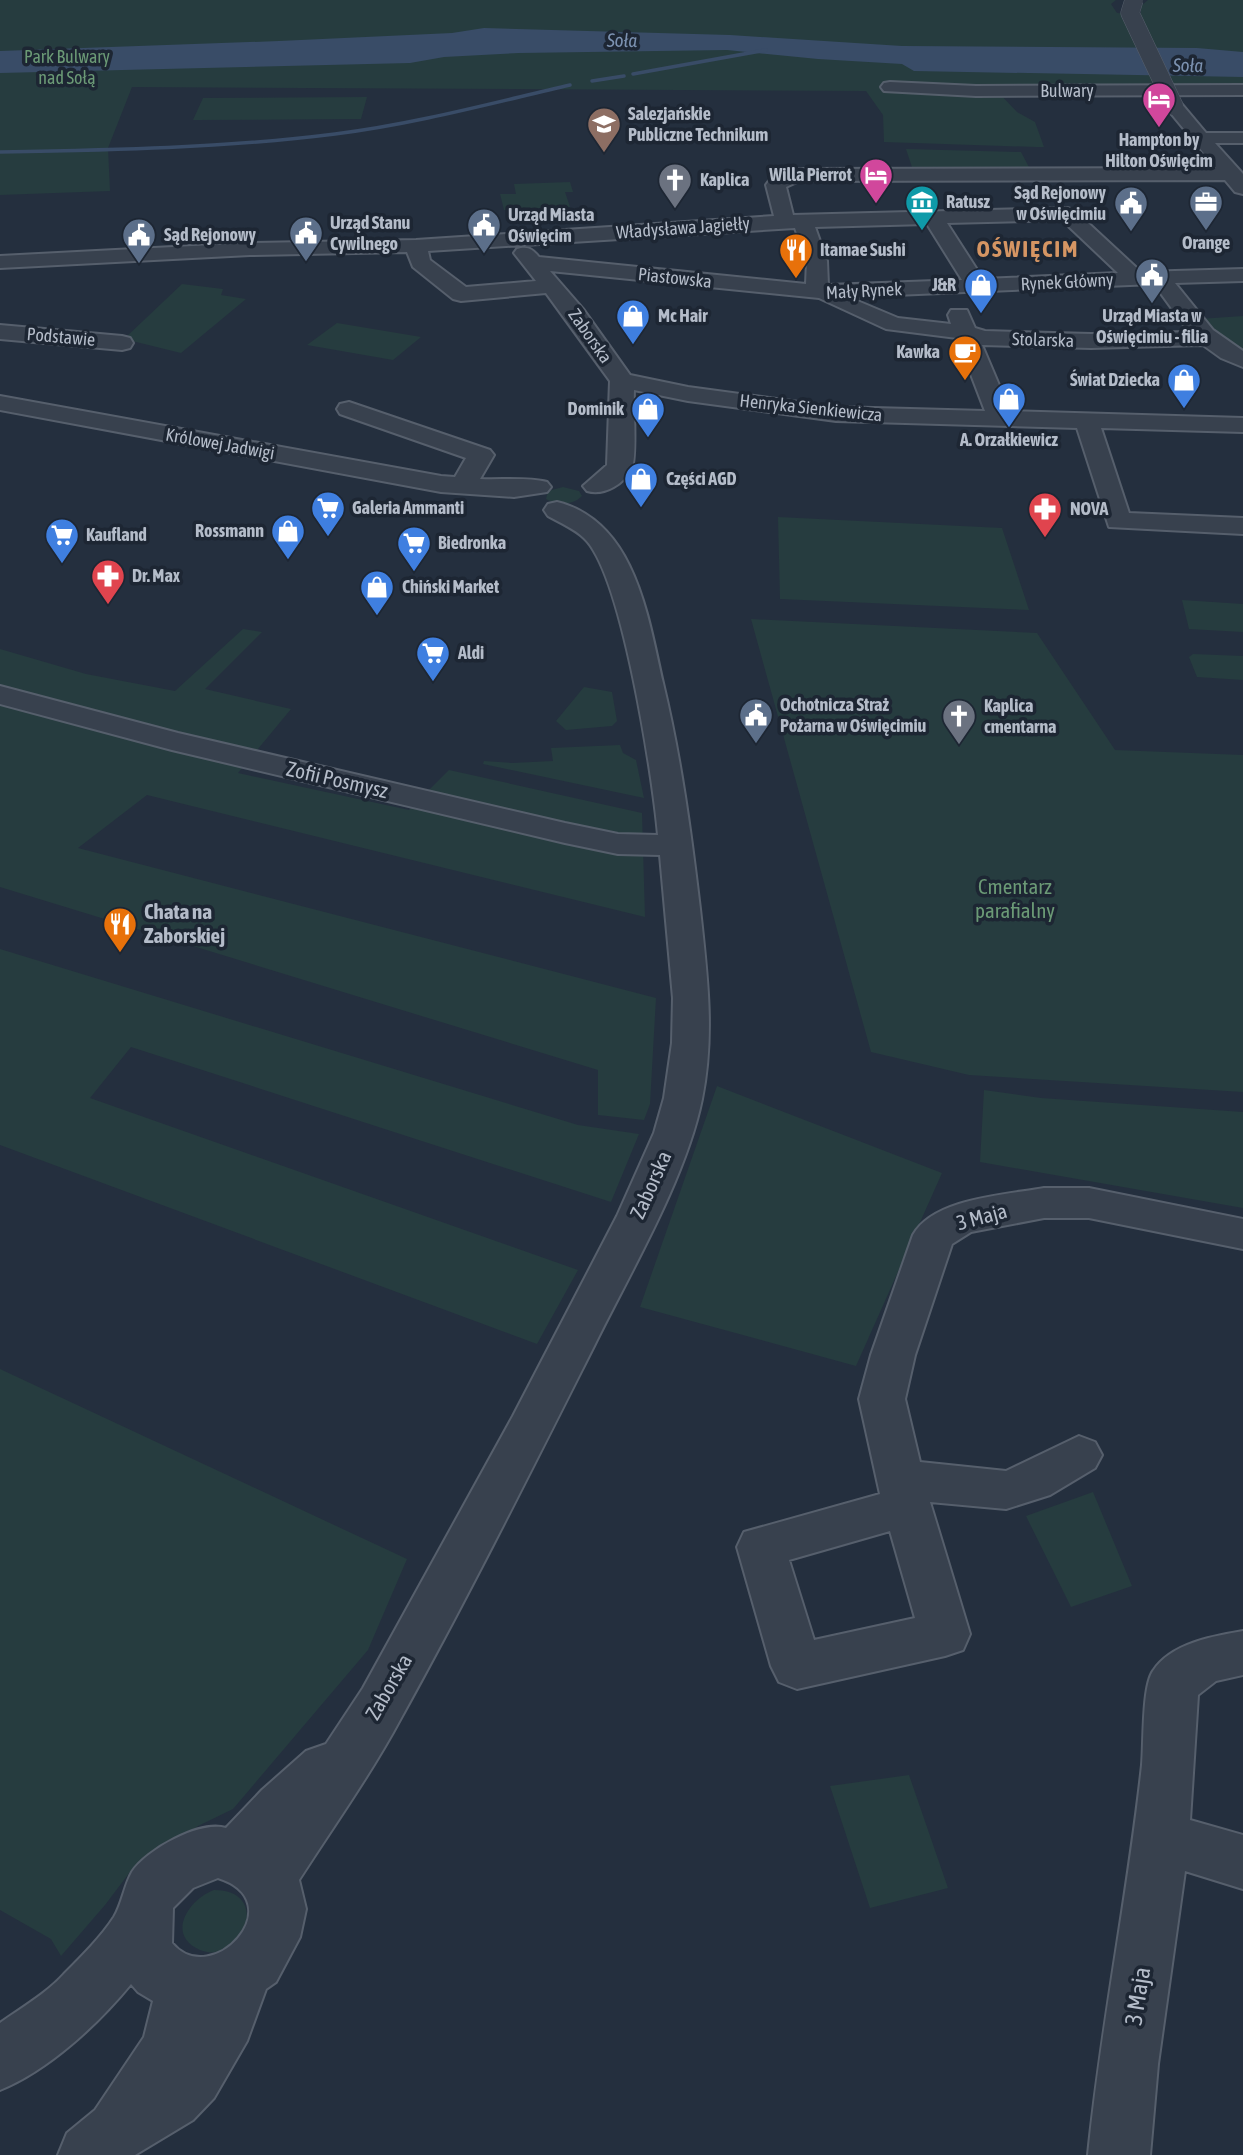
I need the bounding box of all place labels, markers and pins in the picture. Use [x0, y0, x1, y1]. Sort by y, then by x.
hotel icon: Hampton by Hilton Oświęcim [1140, 80, 1178, 129]
place label: Salezjańskie Publiczne Technikum [628, 103, 768, 145]
school or university icon: Salezjańskie Publiczne Technikum [585, 105, 623, 154]
place label: Hampton by Hilton Oświęcim [1105, 129, 1213, 171]
hotel icon: Willa Pierrot [857, 156, 895, 205]
church icon: Kaplica [656, 161, 694, 210]
place label: Willa Pierrot [768, 164, 853, 185]
place label: Kaplica [700, 169, 749, 190]
place label: Sąd Rejonowy w Oświęcimiu [1014, 182, 1107, 224]
museum icon: Ratusz [903, 183, 941, 232]
office icon: Orange [1187, 183, 1225, 232]
public building icon: Sąd Rejonowy w Oświęcimiu [1112, 184, 1150, 233]
place label: Ratusz [946, 191, 991, 212]
place label: Urząd Miasta Oświęcim [508, 204, 594, 246]
public building icon: Urząd Miasta Oświęcim [465, 206, 503, 255]
place label: Urząd Stanu Cywilnego [330, 212, 411, 254]
public building icon: Urząd Stanu Cywilnego [287, 214, 325, 263]
public building icon: Sąd Rejonowy [120, 216, 158, 265]
place label: Sąd Rejonowy [164, 224, 256, 245]
restaurant icon: Itamae Sushi [777, 231, 815, 280]
place label: Orange [1182, 232, 1230, 253]
place label: Itamae Sushi [820, 239, 906, 260]
public building icon: Urząd Miasta w Oświęcimiu - filia [1133, 256, 1171, 305]
shop icon: J&R [962, 266, 1000, 315]
place label: J&R [931, 274, 956, 295]
shop icon: Mc Hair [614, 297, 652, 346]
place label: Mc Hair [658, 305, 708, 326]
place label: Urząd Miasta w Oświęcimiu - filia [1096, 305, 1208, 347]
cafe icon: Kawka [946, 333, 984, 382]
place label: Kawka [896, 341, 940, 362]
shop icon: Świat Dziecka [1165, 361, 1203, 410]
place label: Świat Dziecka [1070, 369, 1160, 390]
shop icon: A. Orzałkiewicz [990, 380, 1028, 429]
shop icon: Dominik [629, 390, 667, 439]
place label: Dominik [568, 398, 625, 419]
place label: A. Orzałkiewicz [959, 429, 1058, 450]
shop icon: Części AGD [622, 460, 660, 509]
place label: Części AGD [666, 468, 737, 489]
supermarket icon: Galeria Ammanti [309, 489, 347, 538]
pharmacy icon: NOVA [1026, 490, 1064, 539]
place label: Galeria Ammanti [352, 497, 464, 518]
place label: NOVA [1070, 498, 1108, 519]
shop icon: Rossmann [269, 512, 307, 561]
supermarket icon: Kaufland [43, 516, 81, 565]
place label: Rossmann [195, 520, 264, 541]
place label: Kaufland [86, 524, 147, 545]
supermarket icon: Biedronka [395, 524, 433, 573]
place label: Biedronka [438, 532, 506, 553]
pharmacy icon: Dr. Max [89, 557, 127, 606]
place label: Dr. Max [132, 565, 181, 586]
shop icon: Chiński Market [358, 568, 396, 617]
place label: Chiński Market [402, 576, 500, 597]
supermarket icon: Aldi [414, 634, 452, 683]
place label: Aldi [457, 642, 484, 663]
place label: Ochotnicza Straż Pożarna w Oświęcimiu [780, 694, 927, 736]
place label: Kaplica cmentarna [984, 695, 1057, 737]
public building icon: Ochotnicza Straż Pożarna w Oświęcimiu [737, 696, 775, 745]
church icon: Kaplica cmentarna [940, 697, 978, 746]
place label: Chata na Zaborskiej [144, 899, 225, 947]
restaurant icon: Chata na Zaborskiej [101, 905, 139, 954]

